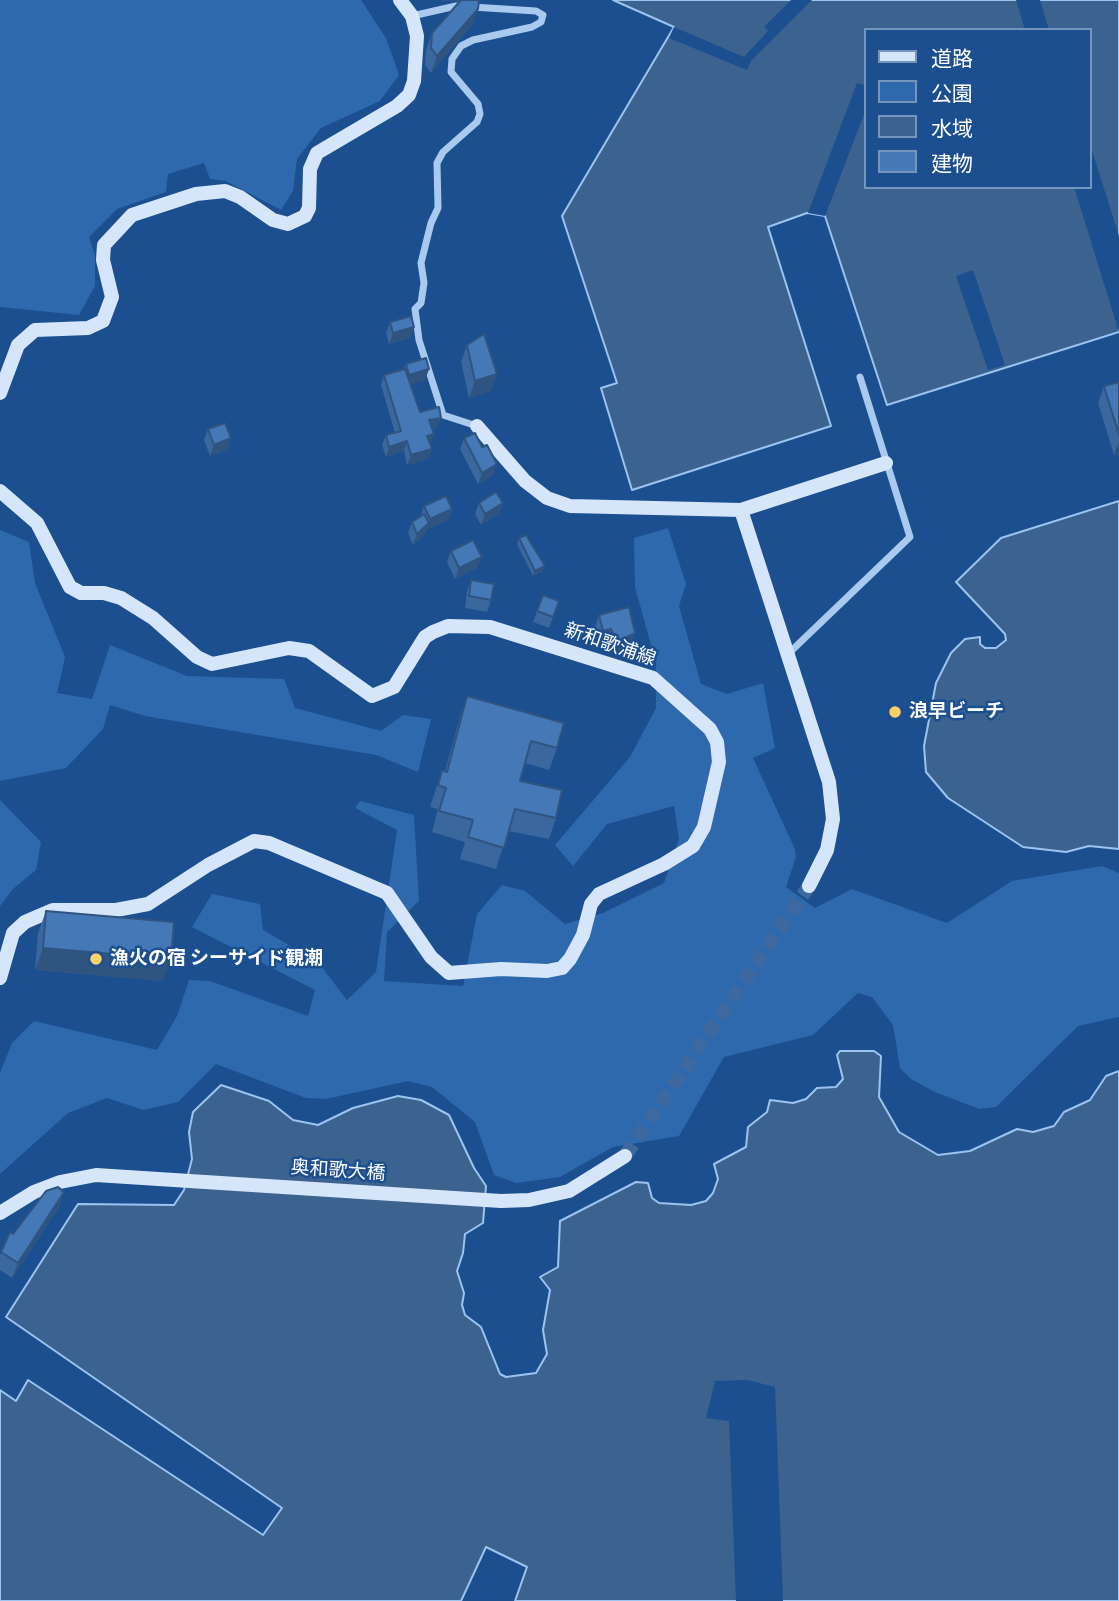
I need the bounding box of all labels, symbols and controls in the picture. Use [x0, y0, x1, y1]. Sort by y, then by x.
legend [864, 28, 1091, 189]
text: 道路 [931, 46, 973, 72]
text: 公園 [931, 81, 973, 107]
text: 水域 [931, 116, 973, 142]
text: 建物 [931, 151, 973, 177]
street label: 新和歌浦線 [561, 619, 659, 671]
place label: 浪早ビーチ [909, 701, 1004, 723]
marker: 浪早ビーチ [887, 704, 903, 720]
place label: 漁火の宿 シーサイド観潮 [110, 948, 323, 970]
marker: 漁火の宿 シーサイド観潮 [88, 951, 104, 967]
street label: 奥和歌大橋 [290, 1156, 386, 1186]

